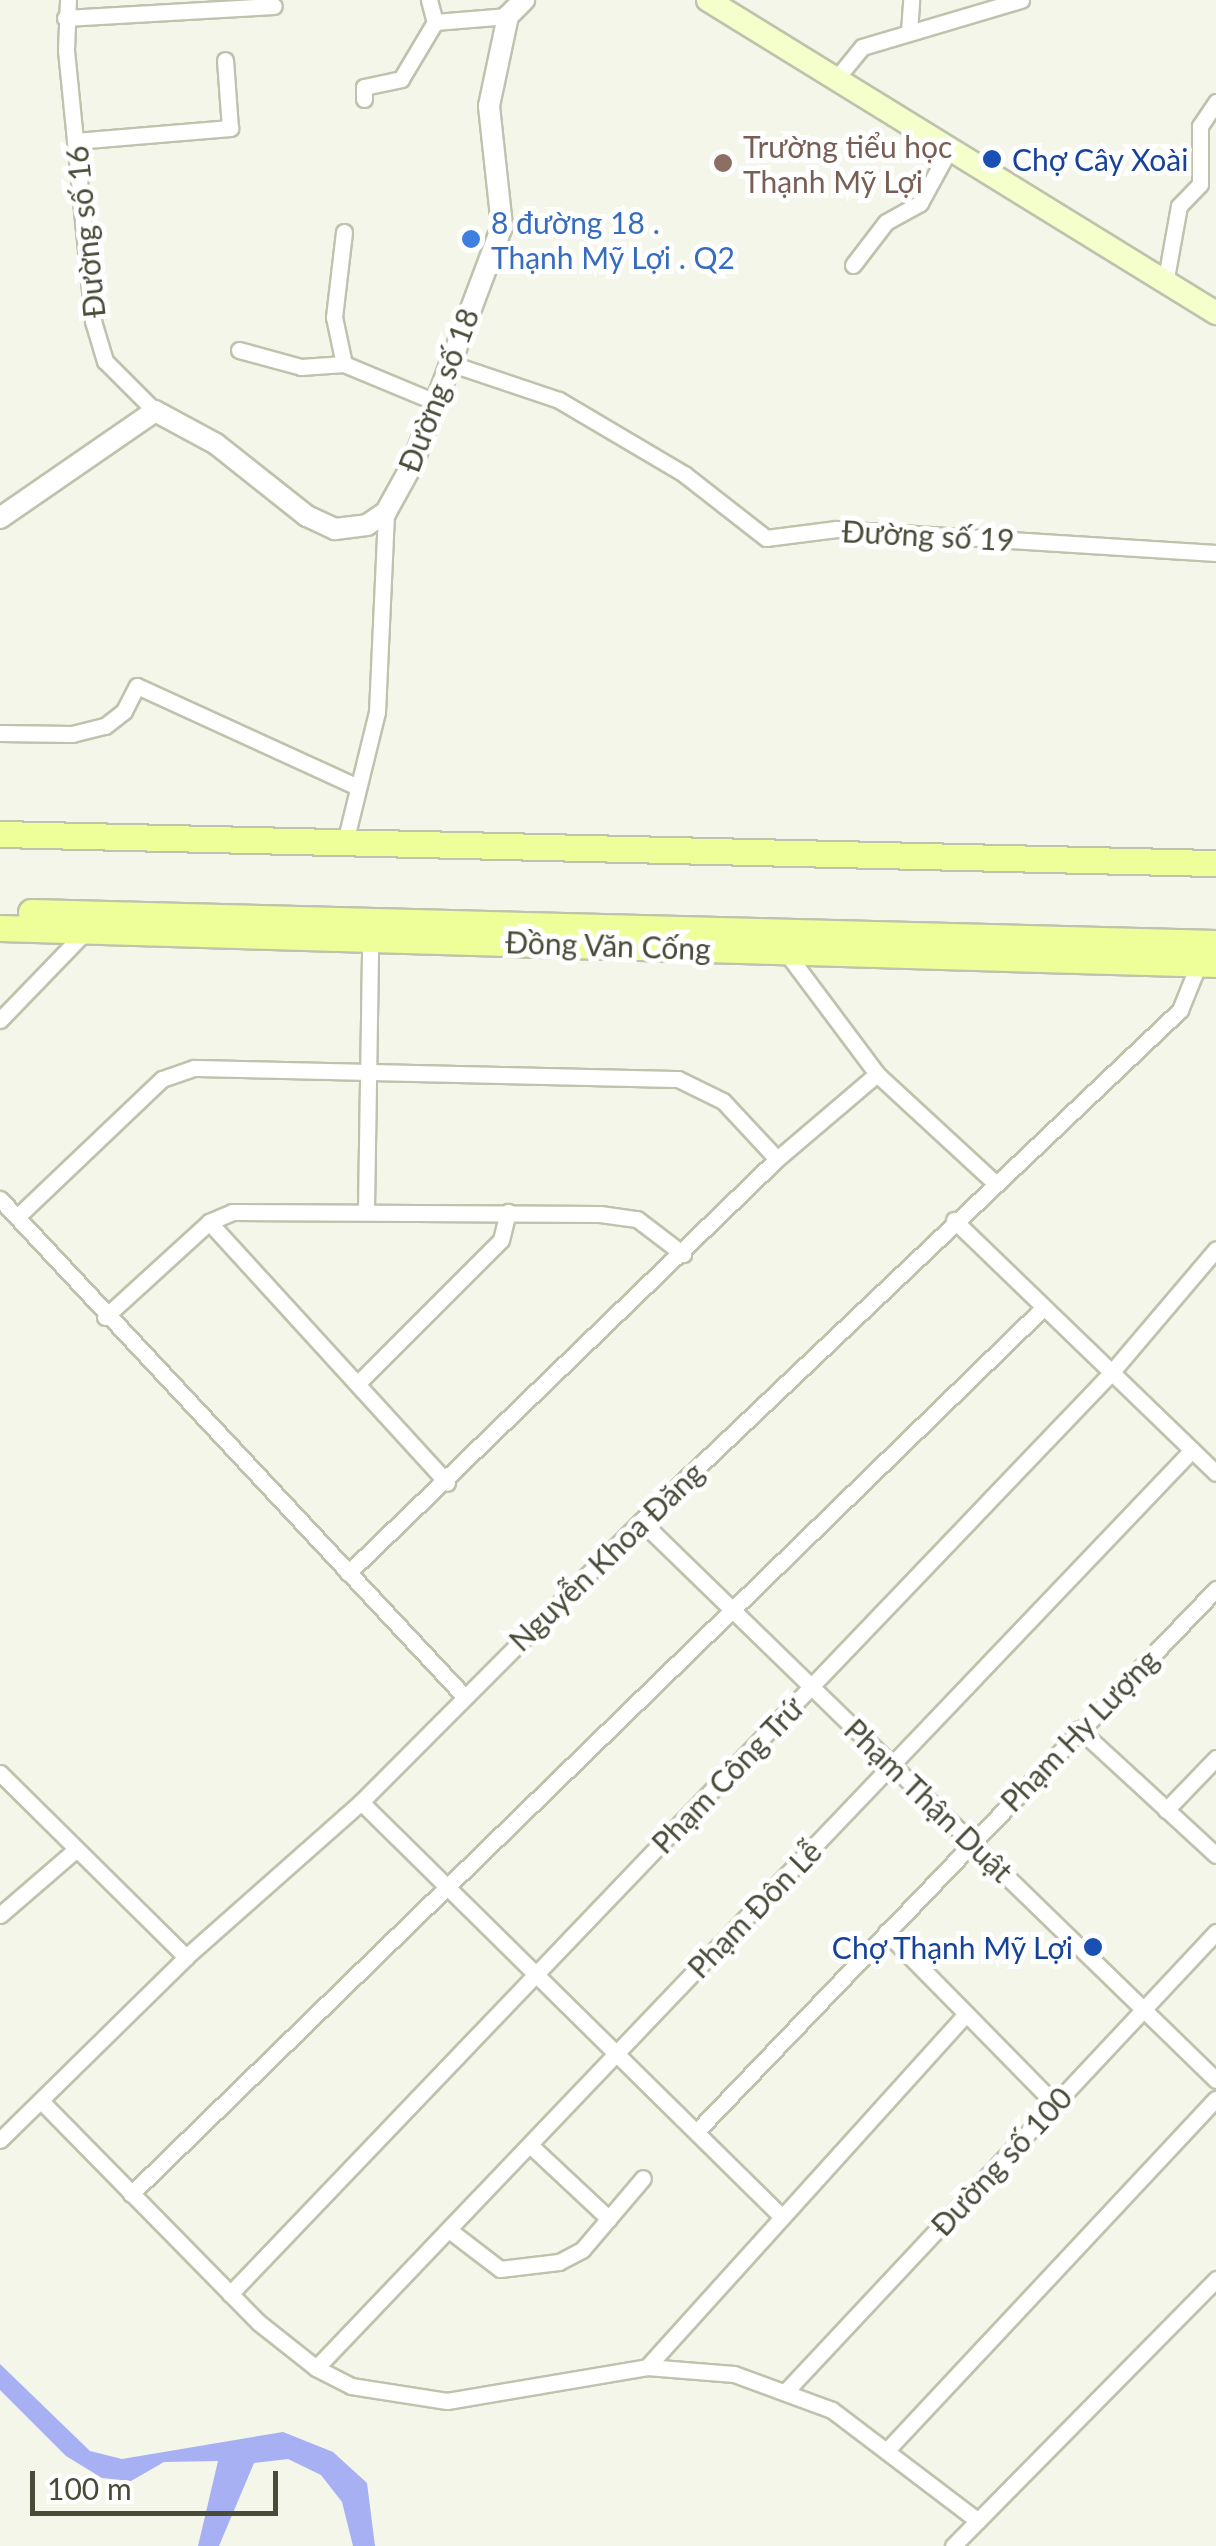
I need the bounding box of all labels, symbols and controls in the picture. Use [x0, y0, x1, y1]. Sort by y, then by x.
place label: Trường tiểu học Thạnh Mỹ Lợi [743, 128, 952, 198]
place label: Chợ Cây Xoài [1012, 141, 1190, 177]
street label: Đường số 16 [58, 144, 112, 320]
marker: Chợ Cây Xoài [981, 148, 1003, 170]
marker: Trường tiểu học Thạnh Mỹ Lợi [712, 152, 734, 174]
place label: 8 đường 18 . Thạnh Mỹ Lợi . Q2 [491, 204, 736, 274]
marker: 8 đường 18 . Thạnh Mỹ Lợi . Q2 [460, 228, 482, 250]
street label: Đường số 18 [390, 303, 486, 477]
street label: Đường số 19 [841, 513, 1015, 557]
street label: Đồng Văn Cống [504, 923, 712, 967]
street label: Nguyễn Khoa Đăng [501, 1454, 711, 1658]
street label: Phạm Hy Lượng [993, 1641, 1165, 1819]
street label: Phạm Công Trứ [644, 1689, 810, 1861]
street label: Phạm Thận Duật [837, 1711, 1021, 1889]
street label: Phạm Đôn Lễ [680, 1833, 828, 1985]
place label: Chợ Thạnh Mỹ Lợi [829, 1929, 1073, 1965]
marker: Chợ Thạnh Mỹ Lợi [1082, 1936, 1104, 1958]
street label: Đường số 100 [923, 2079, 1079, 2243]
scale bar [35, 2451, 282, 2513]
text: 100 m [47, 2470, 132, 2506]

